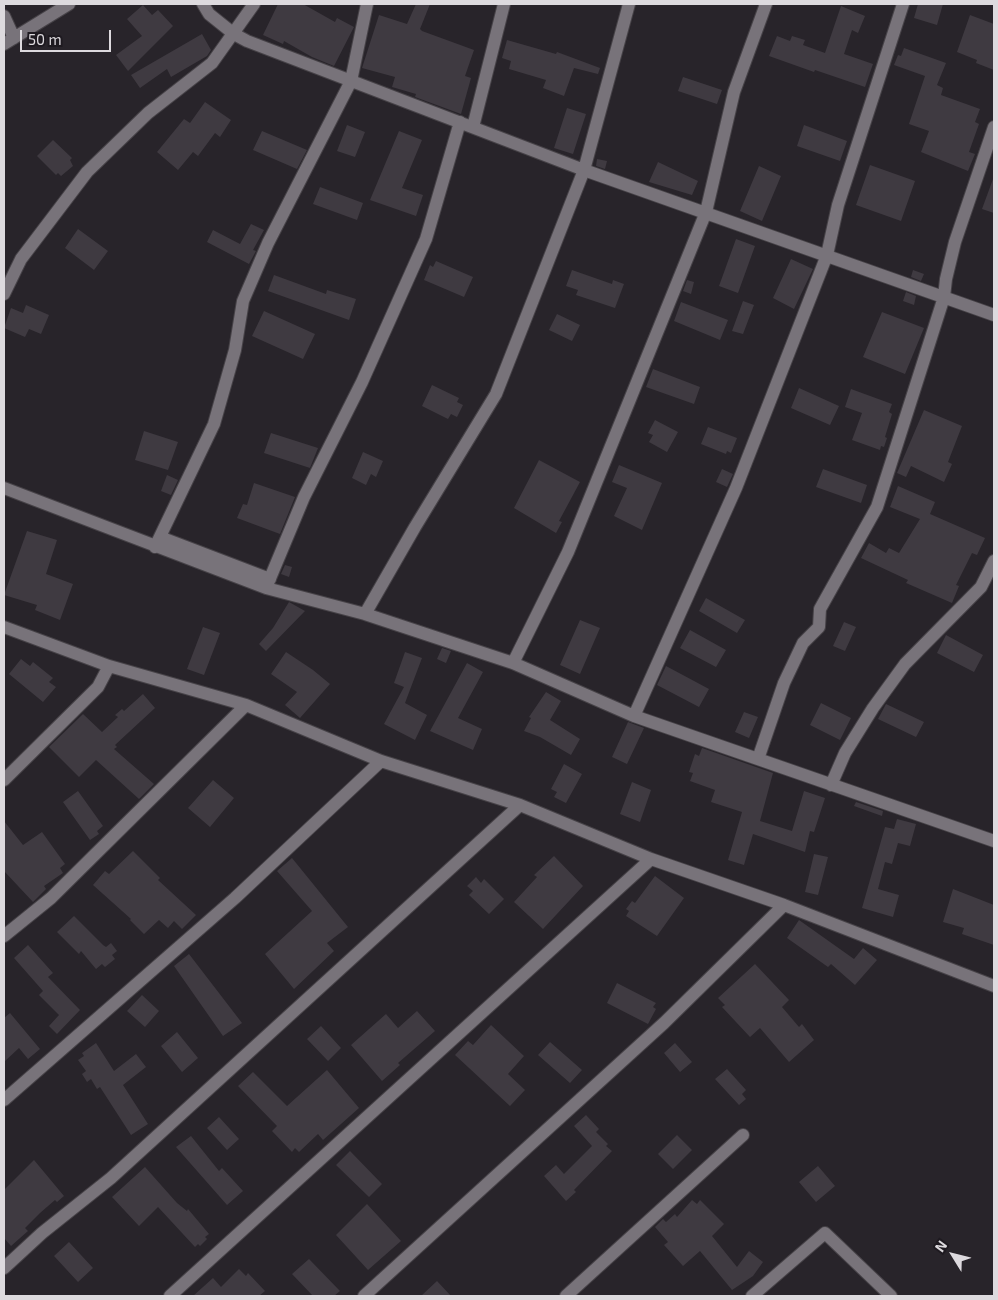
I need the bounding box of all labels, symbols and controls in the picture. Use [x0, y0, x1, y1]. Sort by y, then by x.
scale bar [22, 20, 114, 52]
text: 50 m [28, 30, 62, 48]
north arrow [928, 1230, 978, 1280]
text: N [931, 1237, 950, 1255]

